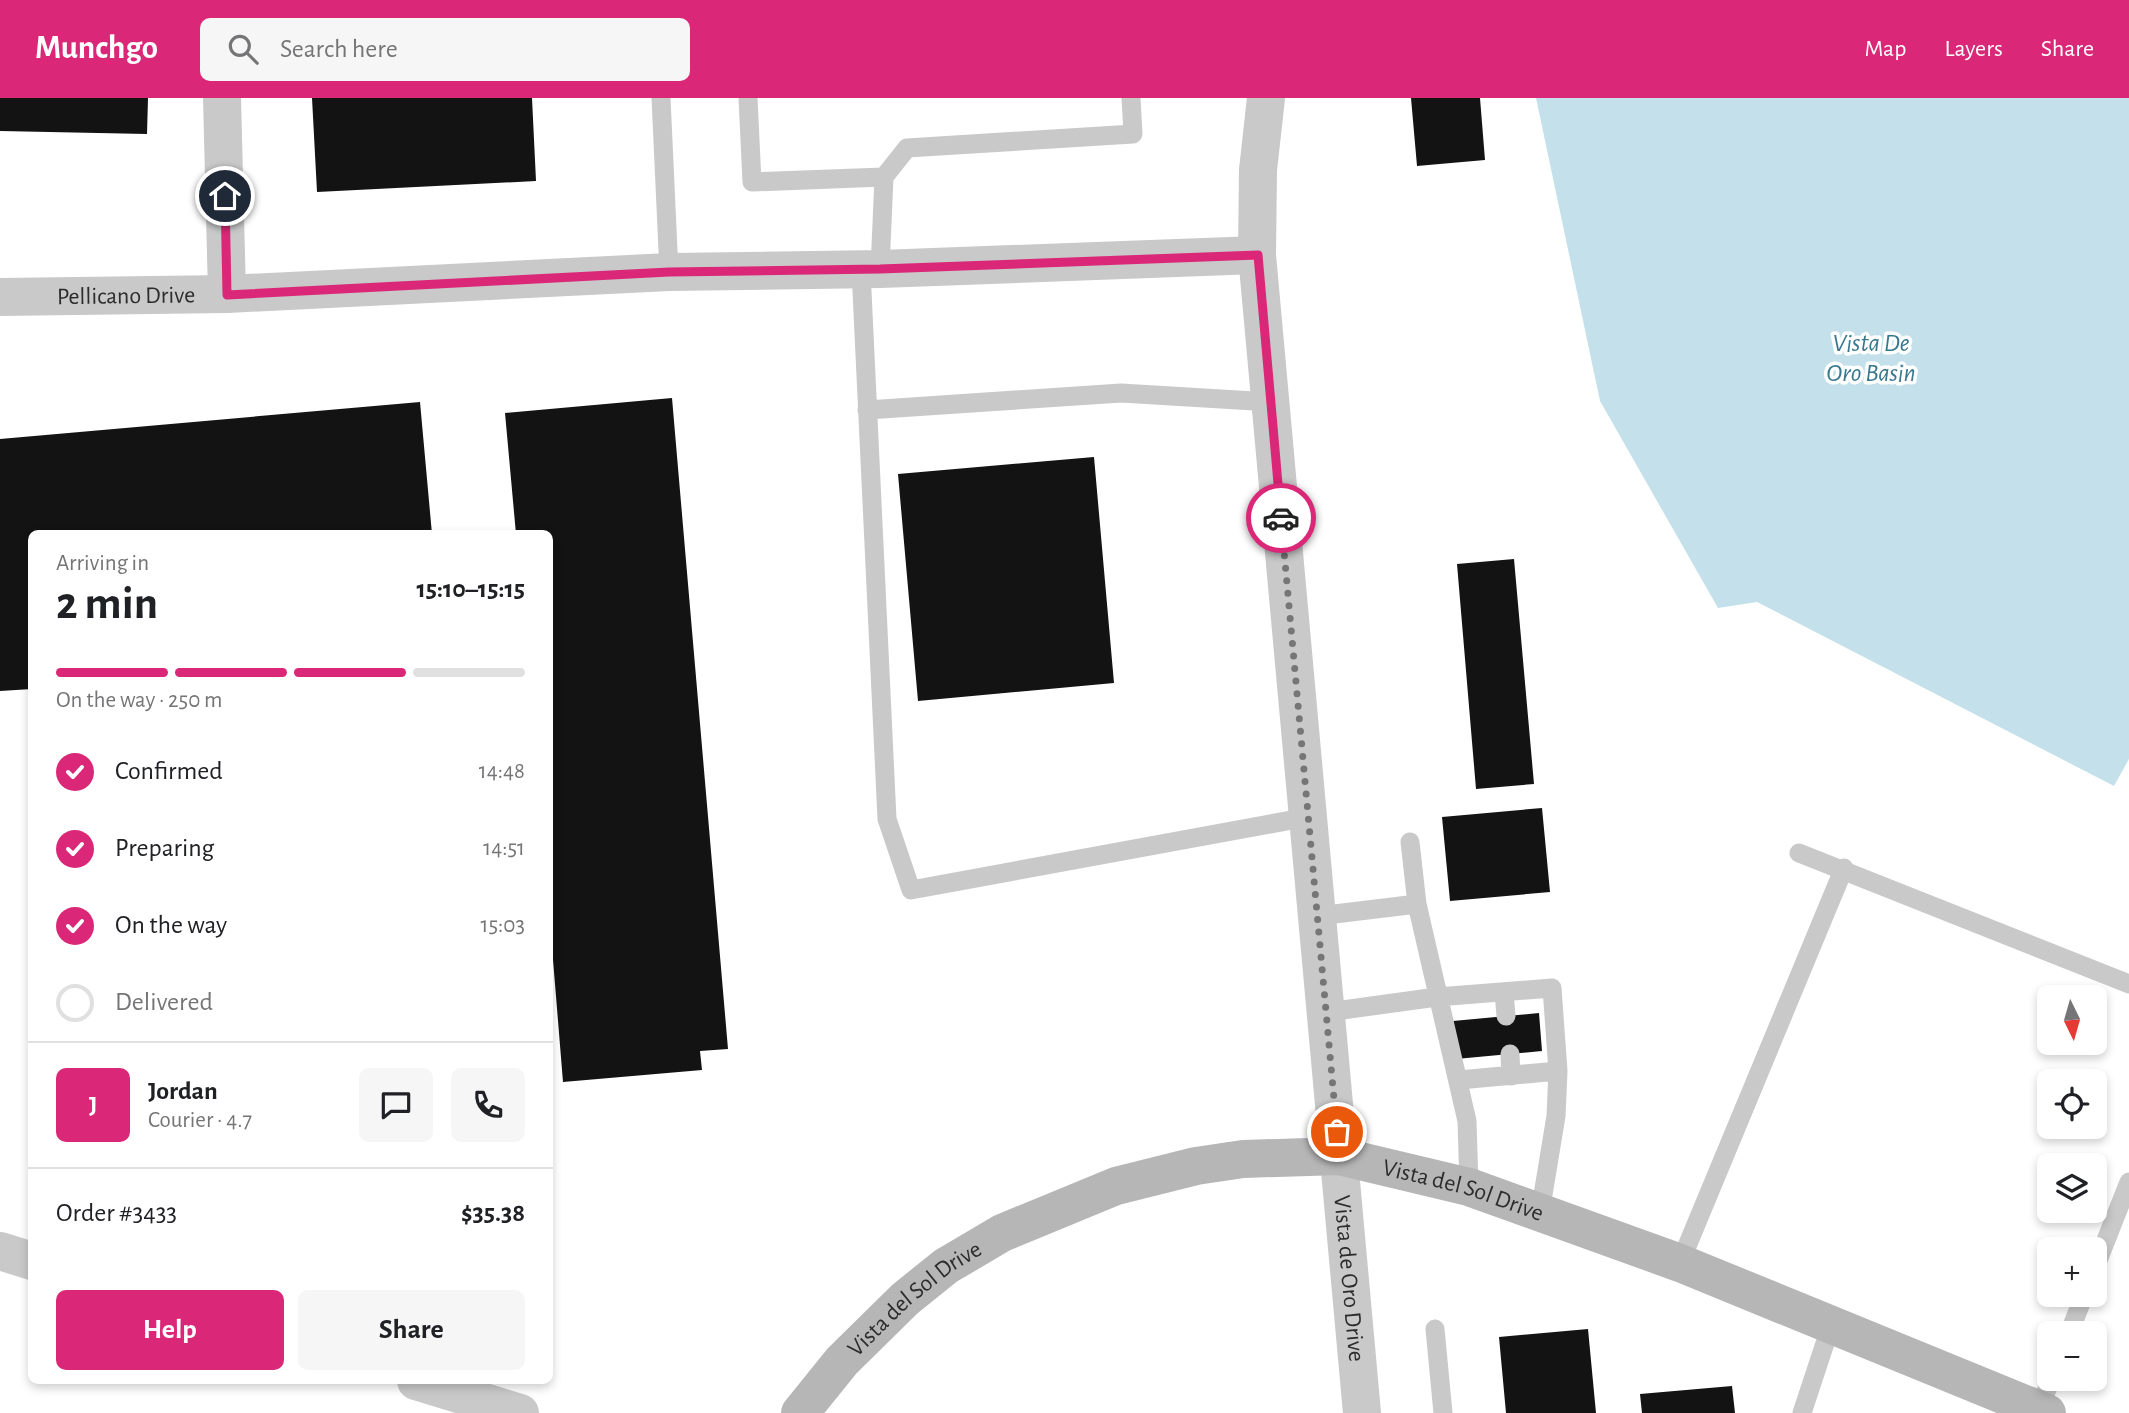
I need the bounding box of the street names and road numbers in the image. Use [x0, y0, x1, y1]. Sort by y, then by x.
street label: Pellicano Drive [57, 283, 195, 309]
street label: Vista del Sol Drive [1380, 1156, 1547, 1226]
street label: Vista de Oro Drive [1329, 1194, 1368, 1363]
street label: Vista del Sol Drive [843, 1237, 986, 1361]

